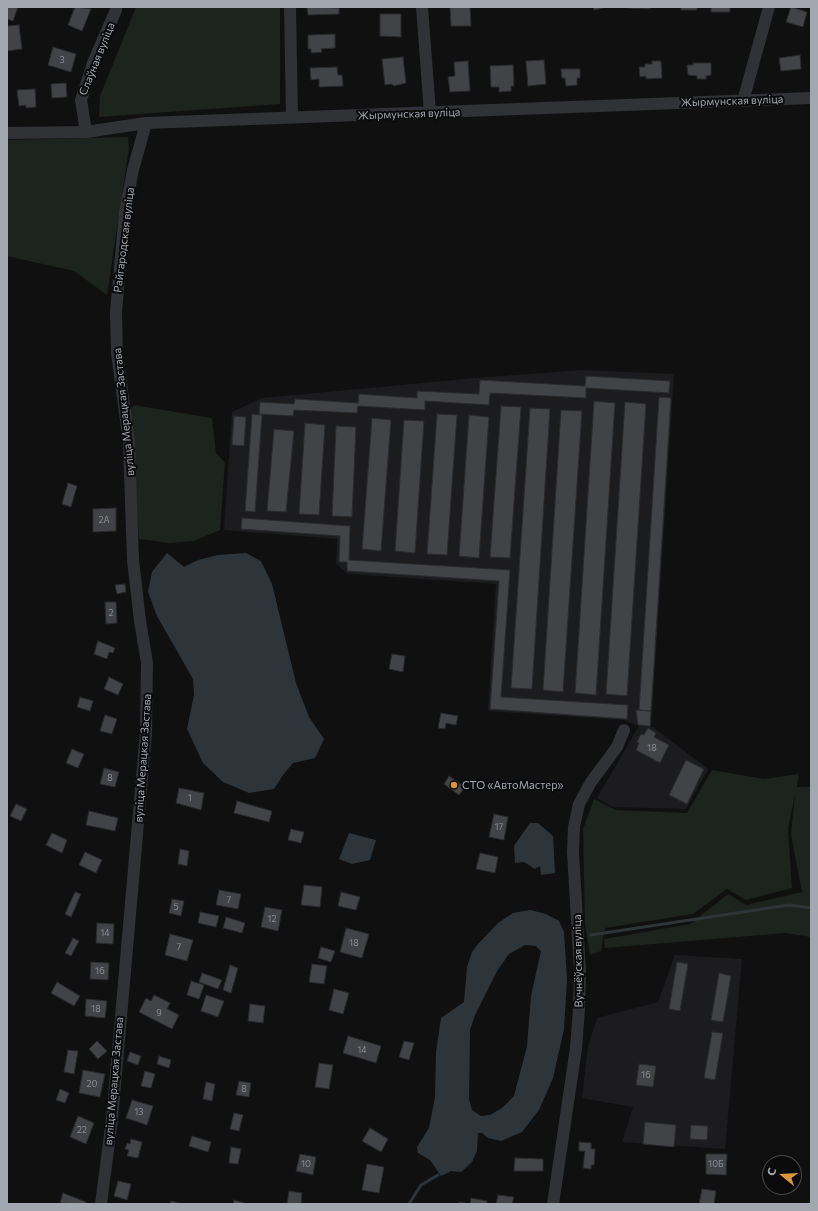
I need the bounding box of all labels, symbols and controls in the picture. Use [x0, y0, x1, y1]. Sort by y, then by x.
street label: Слаўная вуліца [76, 21, 118, 97]
house number: 3 [59, 55, 65, 65]
street label: Жырмунская вуліца [680, 93, 784, 109]
street label: Жырмунская вуліца [357, 106, 461, 122]
street label: Райгародская вуліца [111, 187, 137, 293]
street label: вуліца Мерацкая Застава [111, 347, 137, 477]
house number: 2А [98, 515, 110, 525]
house number: 2 [109, 608, 113, 618]
street label: вуліца Мерацкая Застава [132, 693, 154, 823]
house number: 18 [647, 743, 657, 753]
house number: 8 [107, 773, 113, 783]
place label: СТО «АвтоМастер» [462, 778, 564, 792]
marker: СТО «АвтоМастер» [449, 780, 459, 790]
house number: 1 [188, 793, 192, 803]
house number: 17 [495, 822, 503, 832]
house number: 7 [227, 895, 231, 905]
house number: 5 [173, 902, 179, 912]
house number: 12 [268, 914, 276, 924]
street label: Вучнёўская вуліца [571, 914, 585, 1008]
house number: 14 [100, 928, 110, 938]
house number: 18 [349, 938, 359, 948]
house number: 7 [177, 942, 181, 952]
house number: 16 [95, 966, 105, 976]
house number: 18 [91, 1004, 101, 1014]
house number: 9 [156, 1008, 162, 1018]
street label: вуліца Мерацкая Застава [102, 1016, 126, 1146]
house number: 14 [357, 1045, 367, 1055]
house number: 16 [641, 1070, 651, 1080]
house number: 20 [87, 1079, 97, 1089]
house number: 8 [241, 1084, 247, 1094]
house number: 13 [135, 1107, 143, 1117]
house number: 22 [77, 1125, 87, 1135]
north arrow [762, 1155, 802, 1195]
house number: 10 [301, 1159, 311, 1169]
house number: 10Б [708, 1159, 724, 1169]
text: С [764, 1166, 778, 1177]

